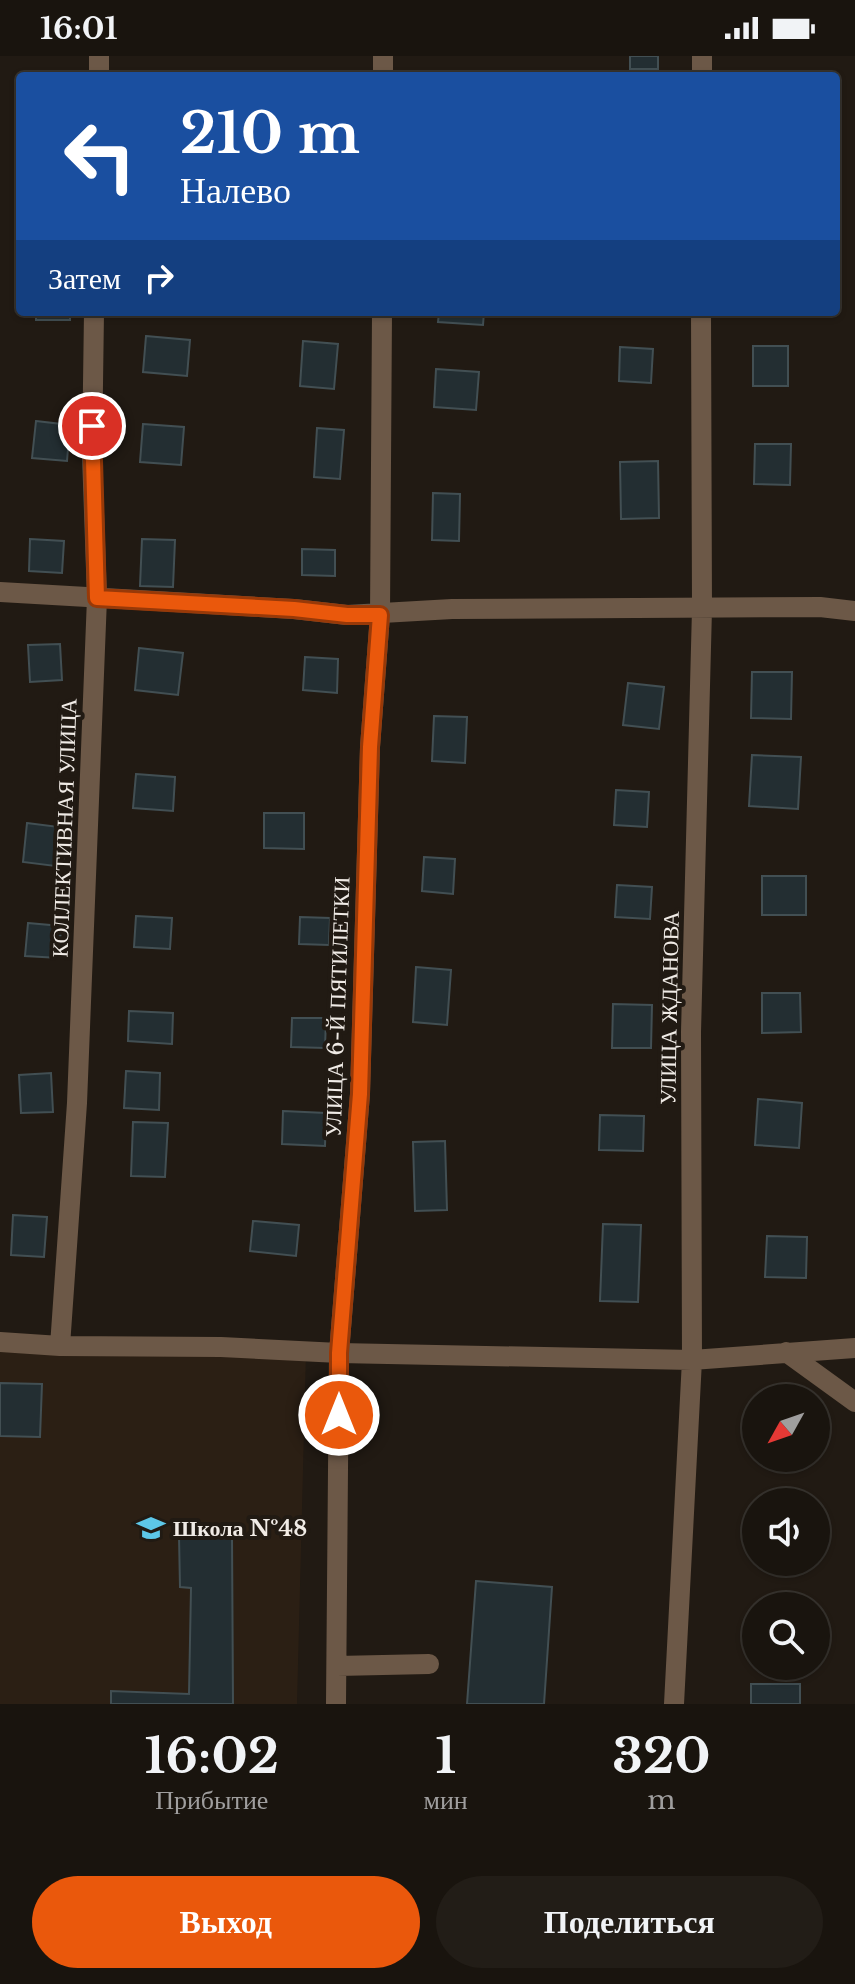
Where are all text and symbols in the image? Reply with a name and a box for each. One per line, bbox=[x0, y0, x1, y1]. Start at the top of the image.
text: 16:01 bbox=[40, 10, 118, 47]
text: 210 m bbox=[180, 99, 360, 168]
icon: left bbox=[48, 104, 152, 208]
text: Налево bbox=[180, 168, 291, 213]
icon: right bbox=[137, 256, 181, 300]
text: Затем bbox=[48, 260, 121, 297]
pin bbox=[58, 392, 126, 460]
icon: arrive bbox=[70, 404, 114, 448]
street label: КОЛЛЕКТИВНАЯ УЛИЦА bbox=[46, 698, 83, 958]
street label: УЛИЦА 6-Й ПЯТИЛЕТКИ bbox=[319, 876, 356, 1138]
street label: УЛИЦА ЖДАНОВА bbox=[654, 911, 685, 1105]
position arrow bbox=[297, 1373, 381, 1457]
north arrow bbox=[742, 1384, 830, 1472]
map controls bbox=[742, 1384, 830, 1680]
button: sound bbox=[742, 1488, 830, 1576]
school or university icon: Школа №48 bbox=[136, 1513, 166, 1543]
place label: Школа №48 bbox=[173, 1515, 307, 1542]
button: search bbox=[742, 1592, 830, 1680]
text: 16:02 bbox=[145, 1726, 279, 1786]
text: 1 bbox=[435, 1726, 456, 1786]
text: 320 bbox=[612, 1726, 710, 1786]
text: Прибытие bbox=[155, 1784, 268, 1816]
text: мин bbox=[424, 1784, 468, 1816]
text: m bbox=[647, 1784, 675, 1816]
button: Выход bbox=[32, 1876, 420, 1968]
button: Поделиться bbox=[436, 1876, 823, 1968]

